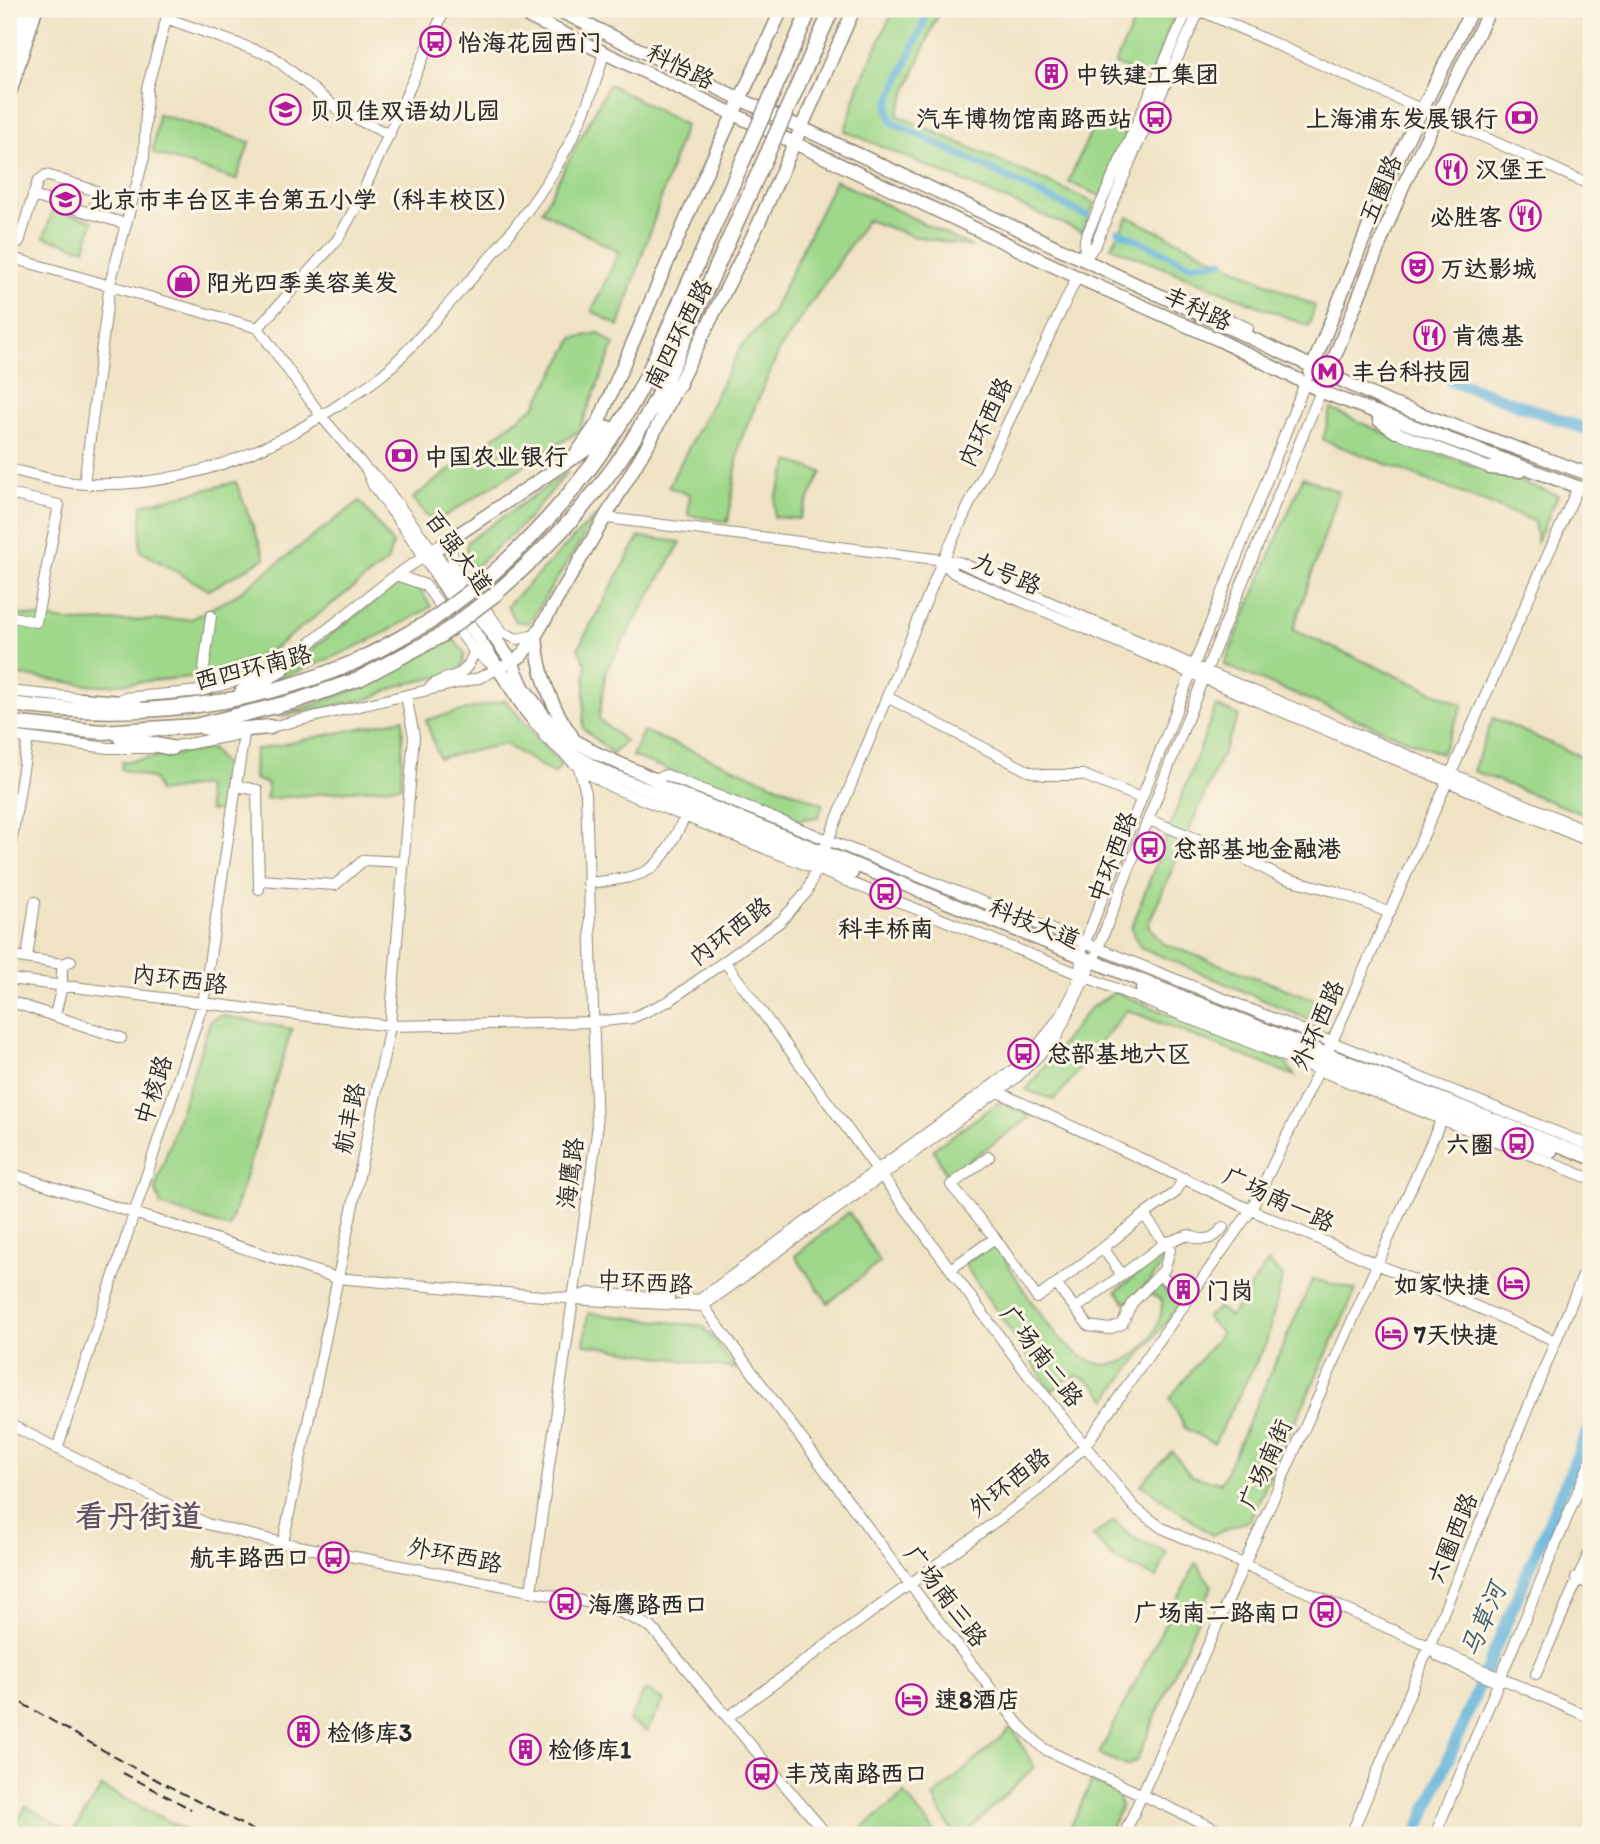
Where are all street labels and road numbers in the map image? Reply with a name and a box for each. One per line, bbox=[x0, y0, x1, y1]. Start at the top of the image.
street label: 科怡路 bbox=[642, 37, 720, 95]
street label: 五圈路 bbox=[1353, 150, 1407, 228]
street label: 南四环西路 bbox=[638, 274, 718, 394]
street label: 丰科路 bbox=[1159, 280, 1237, 336]
street label: 内环西路 bbox=[952, 372, 1018, 472]
street label: 百强大道 bbox=[419, 505, 499, 599]
street label: 九号路 bbox=[968, 546, 1046, 600]
street label: 西四环南路 bbox=[191, 638, 315, 696]
street label: 中环西路 bbox=[1081, 807, 1143, 907]
street label: 内环西路 bbox=[683, 891, 777, 971]
street label: 科技大道 bbox=[985, 892, 1085, 954]
street label: 内环西路 bbox=[131, 959, 229, 999]
street label: 外环西路 bbox=[1284, 975, 1350, 1075]
street label: 中核路 bbox=[128, 1051, 178, 1129]
street label: 航丰路 bbox=[327, 1080, 371, 1156]
street label: 海鹰路 bbox=[551, 1136, 589, 1210]
street label: 广场南一路 bbox=[1218, 1161, 1340, 1237]
street label: 中环西路 bbox=[596, 1265, 694, 1299]
street label: 广场南二路 bbox=[994, 1299, 1090, 1413]
street label: 广场南街 bbox=[1232, 1414, 1298, 1514]
street label: 外环西路 bbox=[962, 1441, 1056, 1523]
street label: 六圈西路 bbox=[1421, 1488, 1483, 1588]
street label: 外环西路 bbox=[405, 1532, 505, 1578]
street label: 广场南三路 bbox=[898, 1539, 994, 1653]

